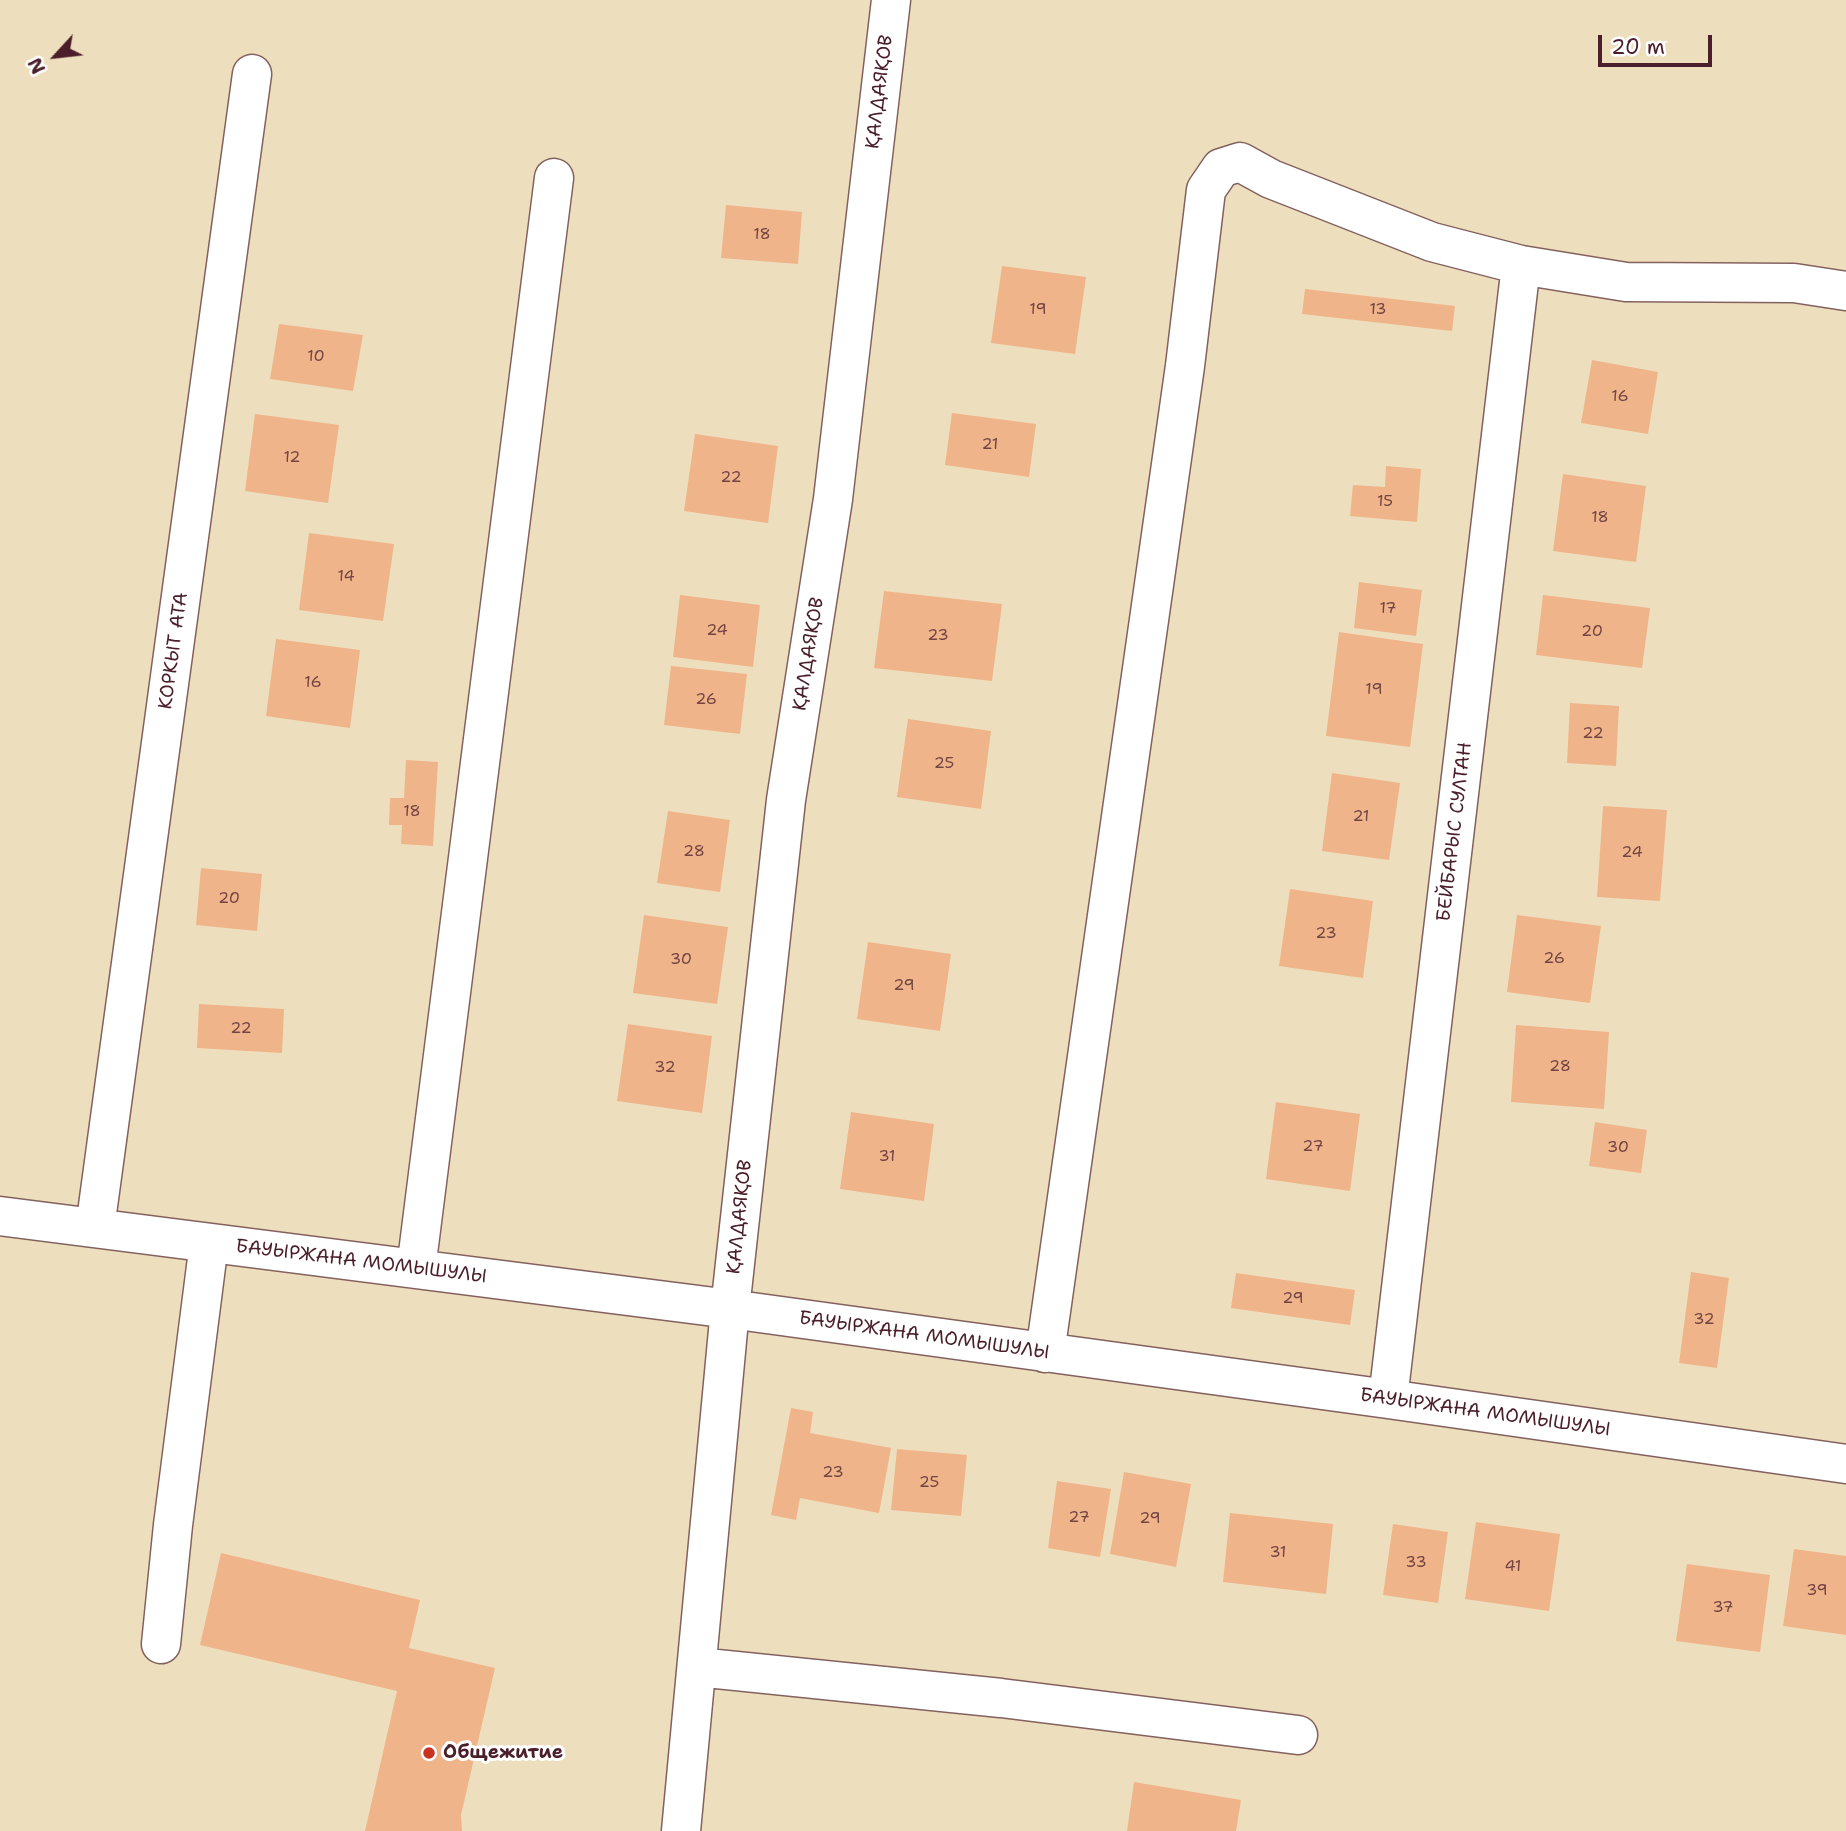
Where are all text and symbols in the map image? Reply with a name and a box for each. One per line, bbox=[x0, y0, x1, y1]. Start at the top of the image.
north arrow bbox=[21, 21, 91, 91]
scale bar bbox=[1601, 21, 1715, 65]
text: 20 m bbox=[1611, 33, 1665, 61]
street label: ҚАЛДАЯҚОВ bbox=[862, 34, 898, 150]
text: N bbox=[22, 53, 51, 78]
house number: 18 bbox=[753, 225, 771, 245]
house number: 19 bbox=[1029, 300, 1047, 320]
house number: 13 bbox=[1369, 300, 1387, 320]
house number: 10 bbox=[307, 347, 325, 367]
house number: 16 bbox=[1611, 387, 1629, 407]
house number: 21 bbox=[981, 435, 999, 455]
house number: 12 bbox=[283, 448, 301, 468]
house number: 22 bbox=[720, 468, 742, 488]
house number: 15 bbox=[1377, 492, 1393, 512]
house number: 18 bbox=[1591, 508, 1609, 528]
house number: 14 bbox=[337, 567, 355, 587]
street label: КОРКЫТ АТА bbox=[155, 591, 193, 711]
street label: ҚАЛДАЯҚОВ bbox=[789, 595, 829, 713]
house number: 17 bbox=[1379, 599, 1397, 619]
house number: 24 bbox=[706, 621, 728, 641]
house number: 20 bbox=[1581, 622, 1603, 642]
house number: 23 bbox=[927, 626, 949, 646]
house number: 16 bbox=[304, 673, 322, 693]
house number: 19 bbox=[1365, 680, 1383, 700]
house number: 26 bbox=[695, 690, 717, 710]
house number: 22 bbox=[1582, 724, 1604, 744]
street label: БЕЙБАРЫС СУЛТАН bbox=[1433, 741, 1477, 923]
house number: 25 bbox=[934, 754, 954, 774]
house number: 18 bbox=[403, 802, 421, 822]
house number: 21 bbox=[1352, 807, 1370, 827]
house number: 28 bbox=[683, 842, 705, 862]
house number: 24 bbox=[1621, 843, 1643, 863]
house number: 20 bbox=[218, 889, 240, 909]
house number: 23 bbox=[1315, 924, 1337, 944]
house number: 26 bbox=[1543, 949, 1565, 969]
house number: 30 bbox=[670, 950, 692, 970]
house number: 29 bbox=[893, 976, 915, 996]
house number: 22 bbox=[230, 1019, 252, 1039]
house number: 28 bbox=[1549, 1057, 1571, 1077]
house number: 32 bbox=[654, 1058, 676, 1078]
house number: 27 bbox=[1302, 1137, 1324, 1157]
house number: 30 bbox=[1607, 1138, 1629, 1158]
house number: 31 bbox=[878, 1147, 896, 1167]
street label: ҚАЛДАЯҚОВ bbox=[723, 1159, 757, 1275]
street label: БАУЫРЖАНА МОМЫШУЛЫ bbox=[234, 1235, 488, 1289]
house number: 29 bbox=[1282, 1289, 1304, 1309]
street label: БАУЫРЖАНА МОМЫШУЛЫ bbox=[797, 1307, 1051, 1365]
house number: 32 bbox=[1693, 1310, 1715, 1330]
street label: БАУЫРЖАНА МОМЫШУЛЫ bbox=[1358, 1384, 1612, 1442]
house number: 23 bbox=[822, 1463, 844, 1483]
house number: 25 bbox=[919, 1473, 939, 1493]
house number: 27 bbox=[1068, 1508, 1090, 1528]
house number: 29 bbox=[1139, 1509, 1161, 1529]
house number: 31 bbox=[1269, 1543, 1287, 1563]
house number: 33 bbox=[1405, 1553, 1427, 1573]
house number: 41 bbox=[1504, 1557, 1522, 1577]
house number: 39 bbox=[1806, 1581, 1828, 1601]
house number: 37 bbox=[1712, 1598, 1734, 1618]
place label: Общежитие bbox=[443, 1742, 563, 1764]
marker: Общежитие bbox=[421, 1745, 437, 1761]

